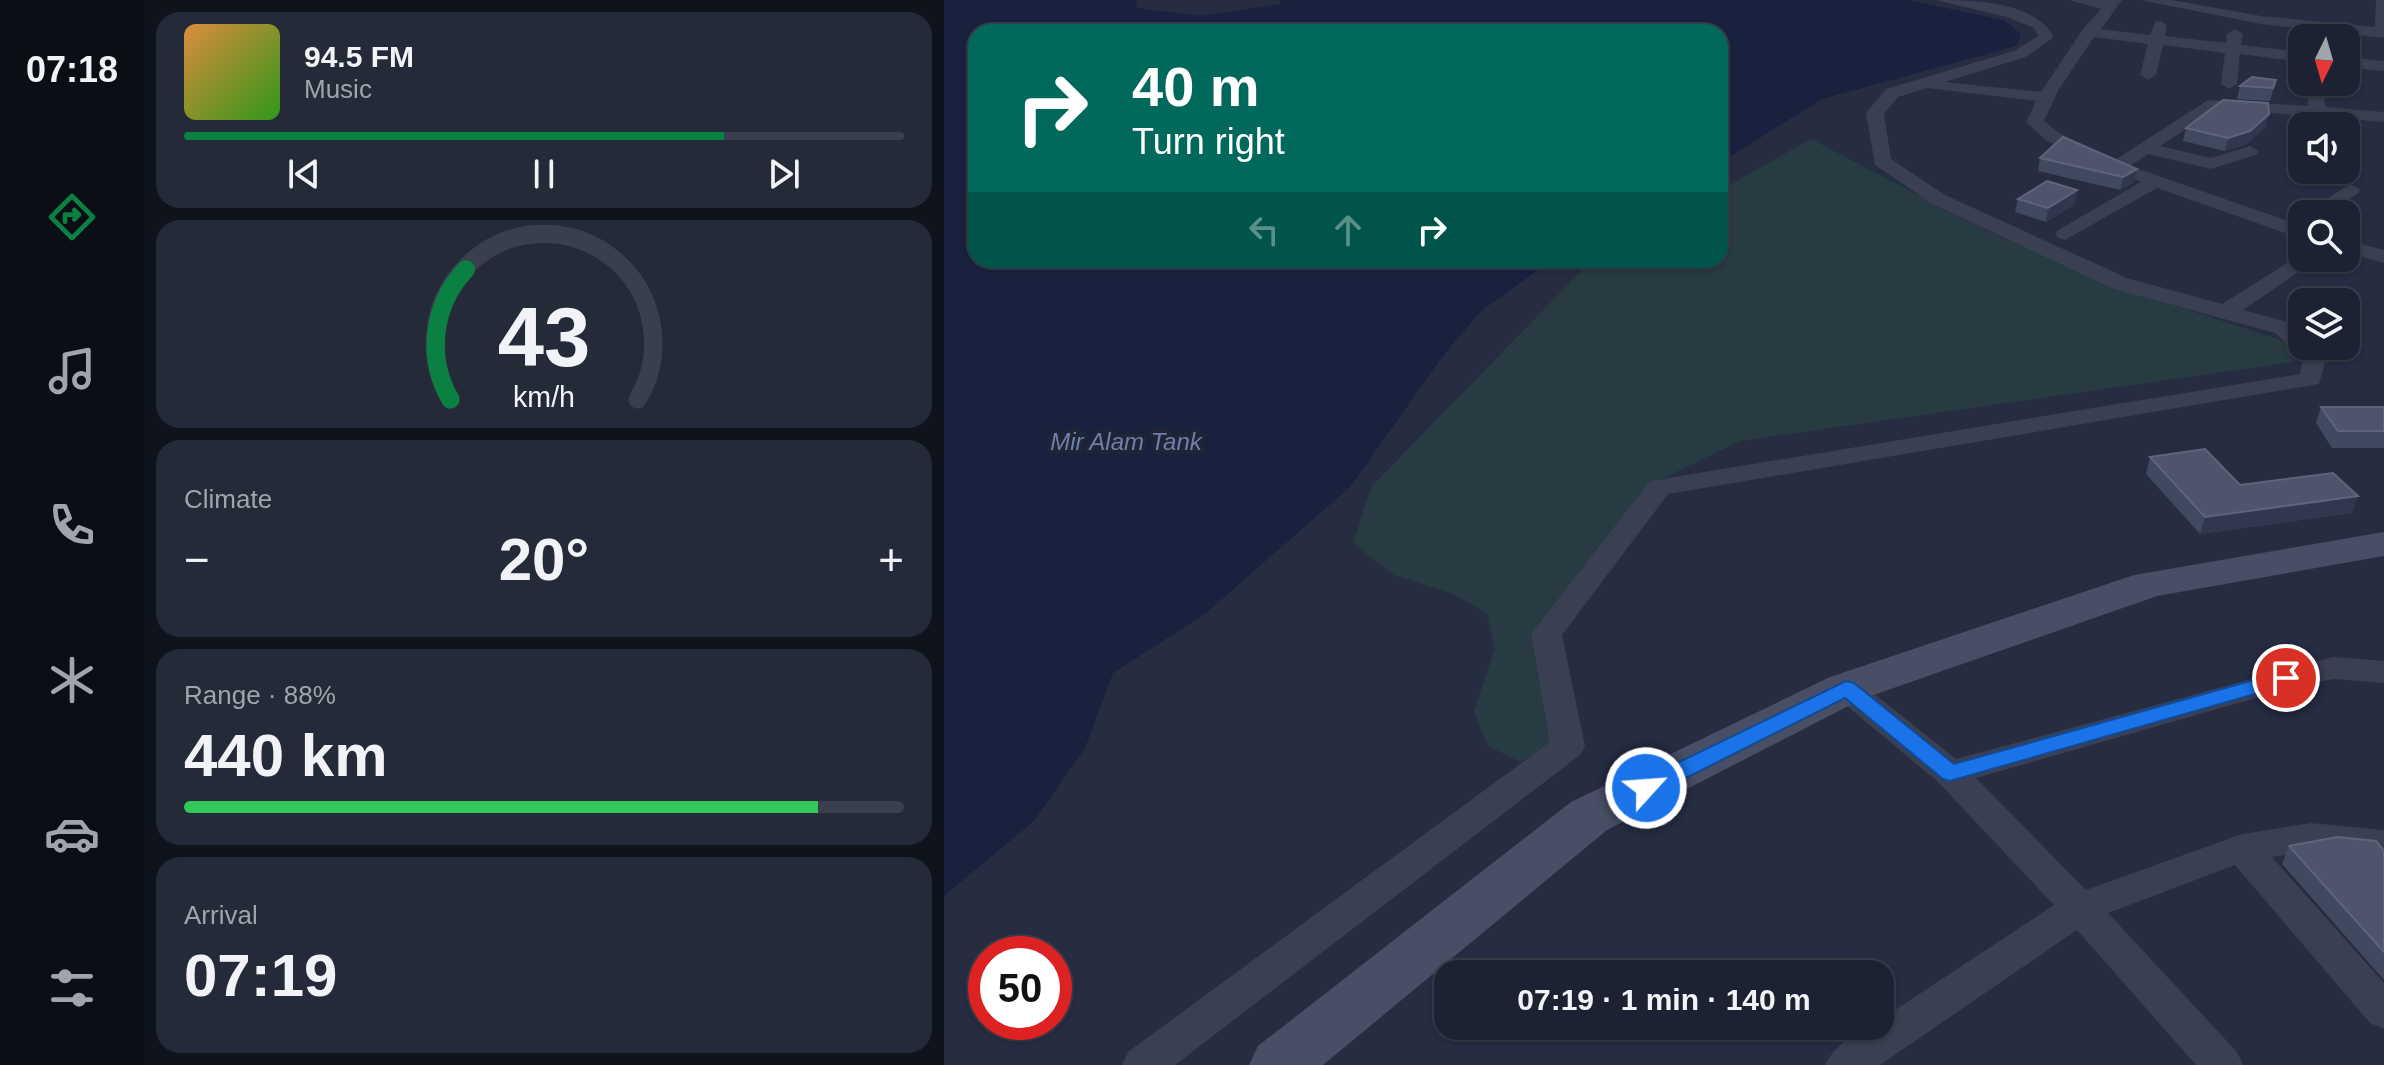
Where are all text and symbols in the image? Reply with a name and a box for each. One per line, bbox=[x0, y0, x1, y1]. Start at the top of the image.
north arrow bbox=[2288, 24, 2360, 96]
map controls bbox=[2288, 24, 2360, 360]
text: 94.5 FM bbox=[304, 40, 414, 73]
text: 07:18 bbox=[26, 49, 118, 90]
text: 40 m bbox=[1132, 55, 1260, 118]
icon: right bbox=[1000, 56, 1104, 160]
text: Music bbox=[304, 74, 372, 104]
button: sound bbox=[2288, 112, 2360, 184]
text: Turn right bbox=[1132, 121, 1285, 162]
icon: previous bbox=[282, 152, 326, 196]
icon: pause bbox=[522, 152, 566, 196]
icon: next bbox=[762, 152, 806, 196]
icon: directions bbox=[44, 189, 100, 245]
button: search bbox=[2288, 200, 2360, 272]
icon: left bbox=[1242, 208, 1286, 252]
icon: ahead bbox=[1326, 208, 1370, 252]
icon: right bbox=[1410, 208, 1454, 252]
button: layers bbox=[2288, 288, 2360, 360]
text: 43 bbox=[498, 291, 590, 384]
icon: music bbox=[44, 343, 100, 399]
text: km/h bbox=[513, 381, 575, 413]
water label: Mir Alam Tank bbox=[1050, 428, 1204, 455]
text: Climate bbox=[184, 484, 272, 514]
icon: phone bbox=[44, 497, 100, 553]
text: 20° bbox=[499, 526, 589, 593]
text: − bbox=[184, 535, 210, 584]
text: + bbox=[878, 535, 904, 584]
pin bbox=[2252, 644, 2320, 712]
icon: climate bbox=[44, 652, 100, 708]
icon: arrive bbox=[2264, 656, 2308, 700]
text: Range · 88% bbox=[184, 680, 336, 710]
text: 440 km bbox=[184, 722, 388, 789]
position arrow bbox=[1604, 746, 1688, 830]
icon: car bbox=[44, 806, 100, 862]
text: Arrival bbox=[184, 900, 258, 930]
speed limit sign: 50 bbox=[968, 936, 1072, 1040]
text: 07:19 bbox=[184, 942, 337, 1009]
icon: filters bbox=[44, 960, 100, 1016]
text: 07:19 · 1 min · 140 m bbox=[1517, 983, 1811, 1016]

